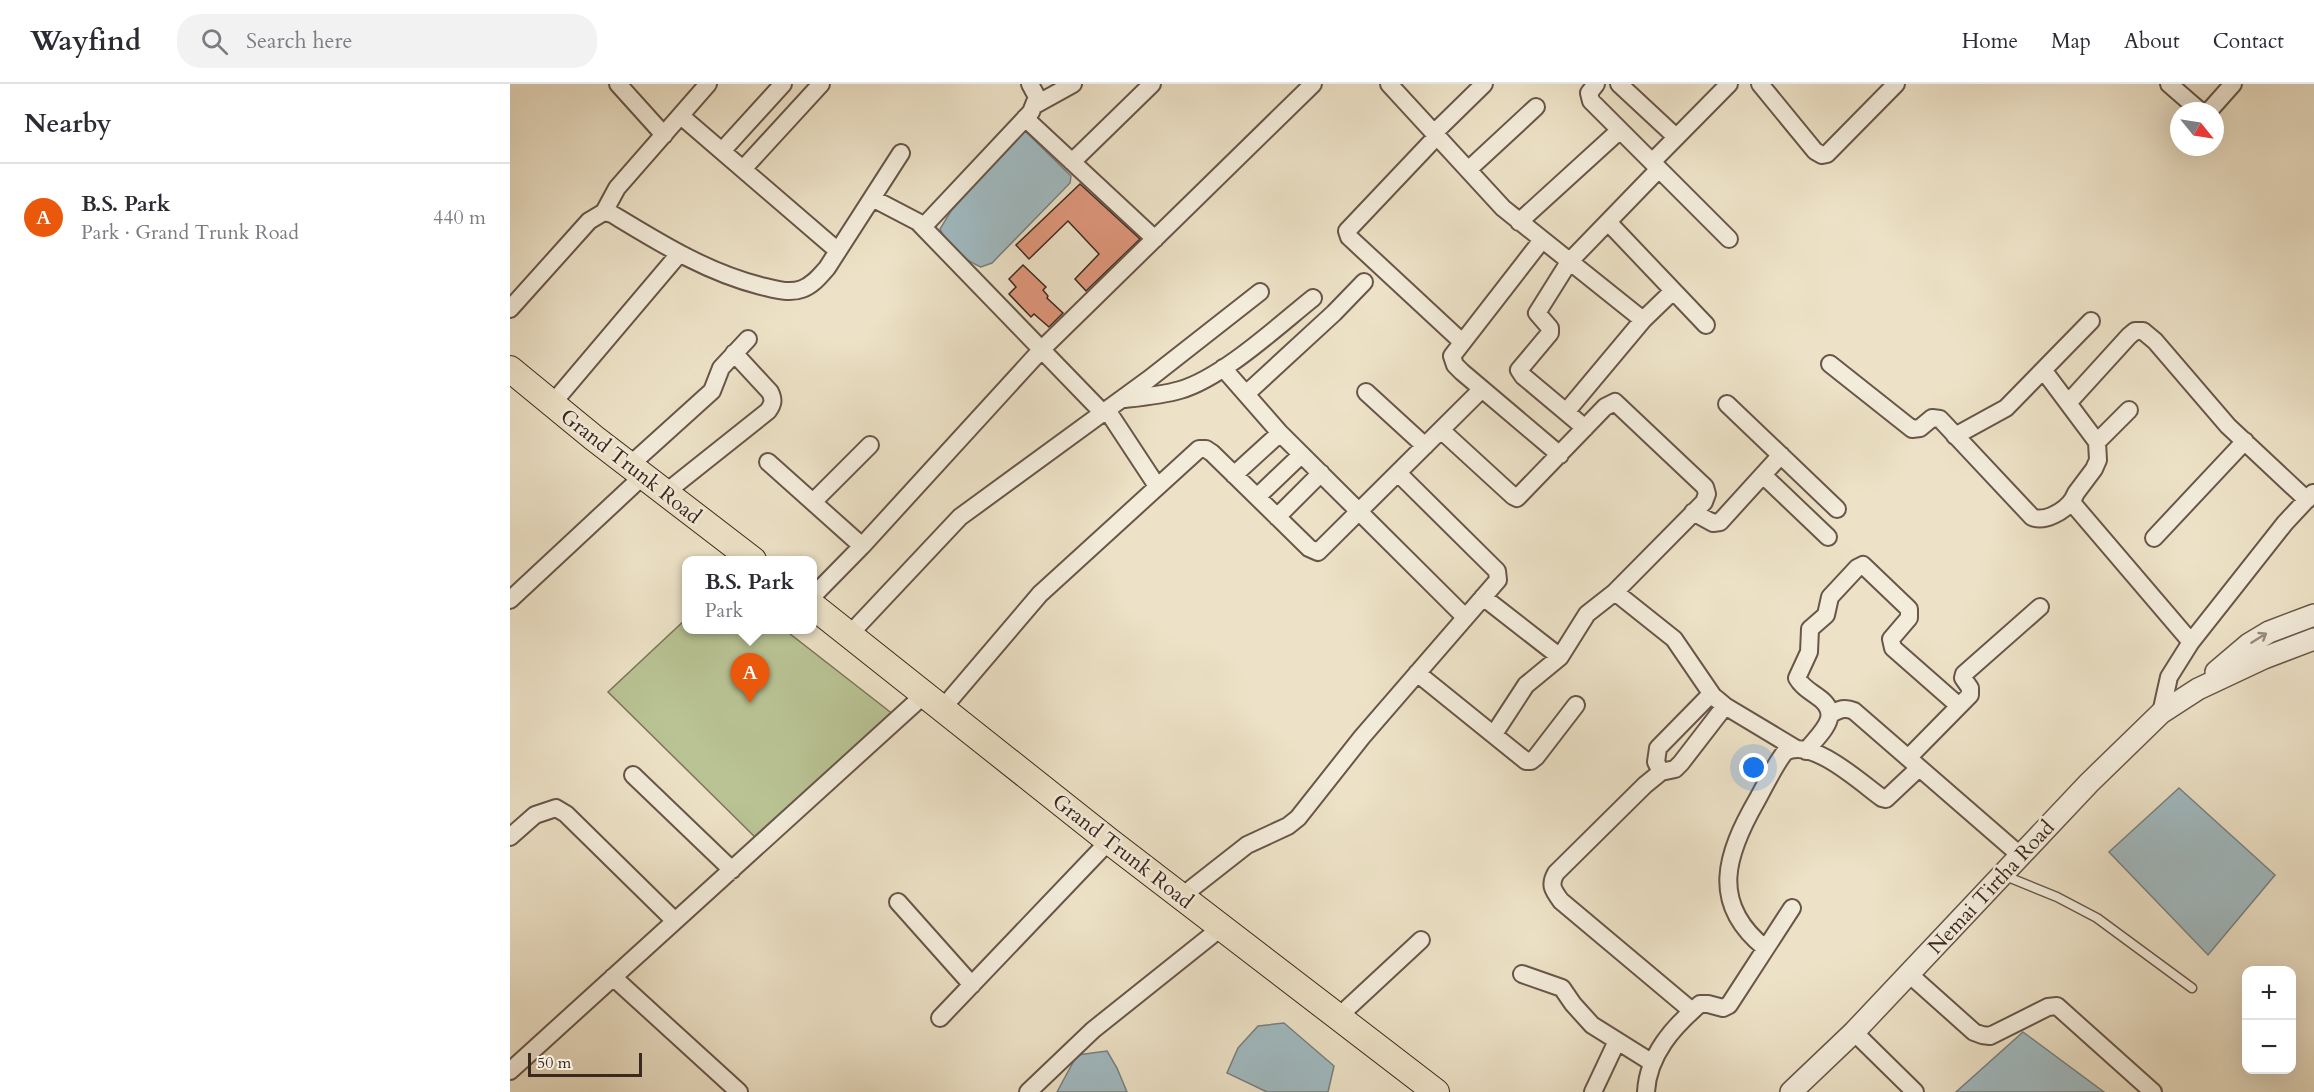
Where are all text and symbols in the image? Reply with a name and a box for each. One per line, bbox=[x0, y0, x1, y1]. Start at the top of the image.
search box bbox=[177, 14, 597, 68]
text: Wayfind bbox=[30, 22, 141, 60]
icon: search bbox=[198, 25, 231, 58]
text: Search here bbox=[246, 26, 353, 56]
text: Home bbox=[1962, 27, 2018, 56]
text: Map bbox=[2051, 27, 2091, 56]
text: About bbox=[2124, 27, 2180, 56]
text: Contact bbox=[2213, 27, 2284, 56]
north arrow bbox=[2170, 102, 2224, 156]
text: Nearby bbox=[24, 106, 112, 141]
text: B.S. Park bbox=[81, 189, 170, 219]
text: A bbox=[36, 204, 51, 231]
text: 440 m bbox=[433, 204, 486, 231]
text: Park · Grand Trunk Road bbox=[81, 219, 299, 246]
street label: Grand Trunk Road bbox=[554, 402, 707, 531]
popup bbox=[682, 556, 817, 634]
text: B.S. Park bbox=[705, 567, 794, 597]
text: Park bbox=[705, 597, 743, 624]
one-way arrow bbox=[2250, 632, 2267, 644]
pin: A bbox=[730, 654, 770, 703]
your location bbox=[1739, 753, 1768, 782]
street label: Grand Trunk Road bbox=[1046, 787, 1199, 916]
street label: Nemai Tirtha Road bbox=[1921, 814, 2061, 961]
map controls bbox=[2242, 966, 2296, 1074]
button: + bbox=[2242, 966, 2296, 1020]
button: − bbox=[2242, 1020, 2296, 1074]
scale bar bbox=[528, 1050, 642, 1078]
text: 50 m bbox=[537, 1052, 571, 1074]

